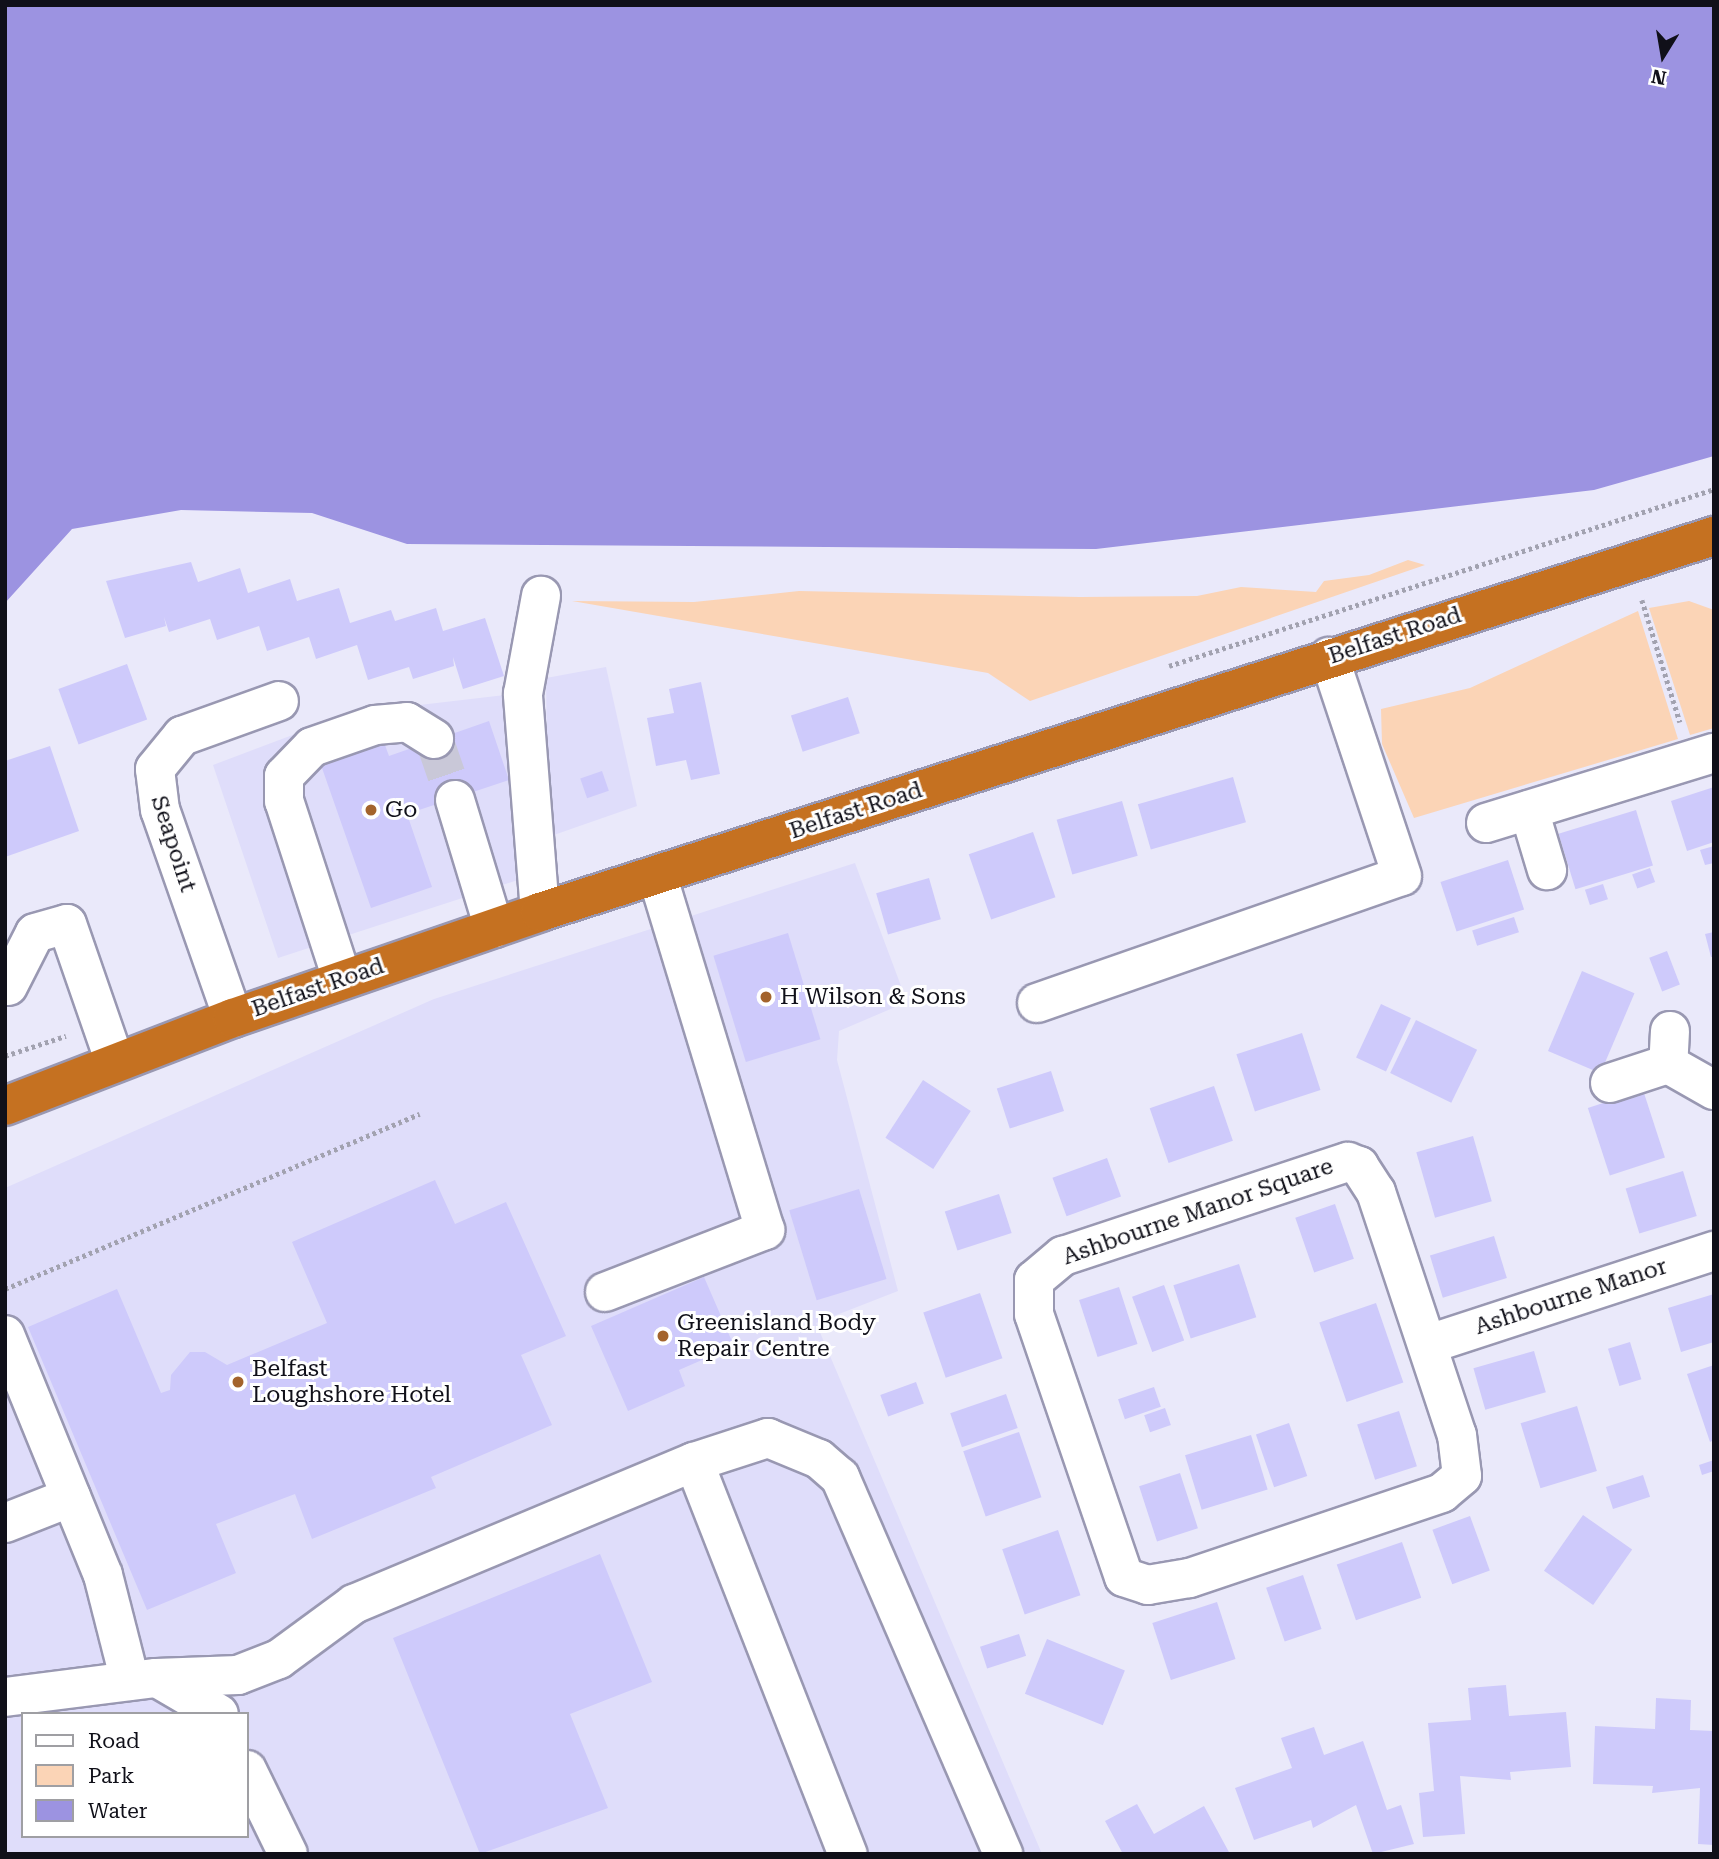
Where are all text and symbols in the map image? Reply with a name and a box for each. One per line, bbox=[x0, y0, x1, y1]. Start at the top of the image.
north arrow bbox=[1628, 21, 1698, 91]
text: N bbox=[1650, 64, 1668, 90]
street label: Belfast Road bbox=[1325, 602, 1465, 670]
street label: Belfast Road bbox=[786, 777, 926, 845]
street label: Seapoint bbox=[144, 792, 202, 896]
place label: Go bbox=[385, 796, 417, 824]
marker: Go bbox=[363, 802, 379, 818]
street label: Belfast Road bbox=[248, 952, 388, 1024]
place label: H Wilson & Sons bbox=[780, 983, 966, 1011]
marker: H Wilson & Sons bbox=[758, 989, 774, 1005]
street label: Ashbourne Manor Square bbox=[1059, 1153, 1337, 1271]
street label: Ashbourne Manor bbox=[1471, 1253, 1671, 1341]
place label: Greenisland Body Repair Centre bbox=[677, 1309, 876, 1363]
marker: Greenisland Body Repair Centre bbox=[655, 1328, 671, 1344]
place label: Belfast Loughshore Hotel bbox=[252, 1355, 451, 1409]
marker: Belfast Loughshore Hotel bbox=[230, 1374, 246, 1390]
legend bbox=[21, 1712, 248, 1838]
text: Road bbox=[88, 1729, 140, 1753]
text: Park bbox=[88, 1764, 134, 1788]
text: Water bbox=[88, 1799, 147, 1823]

